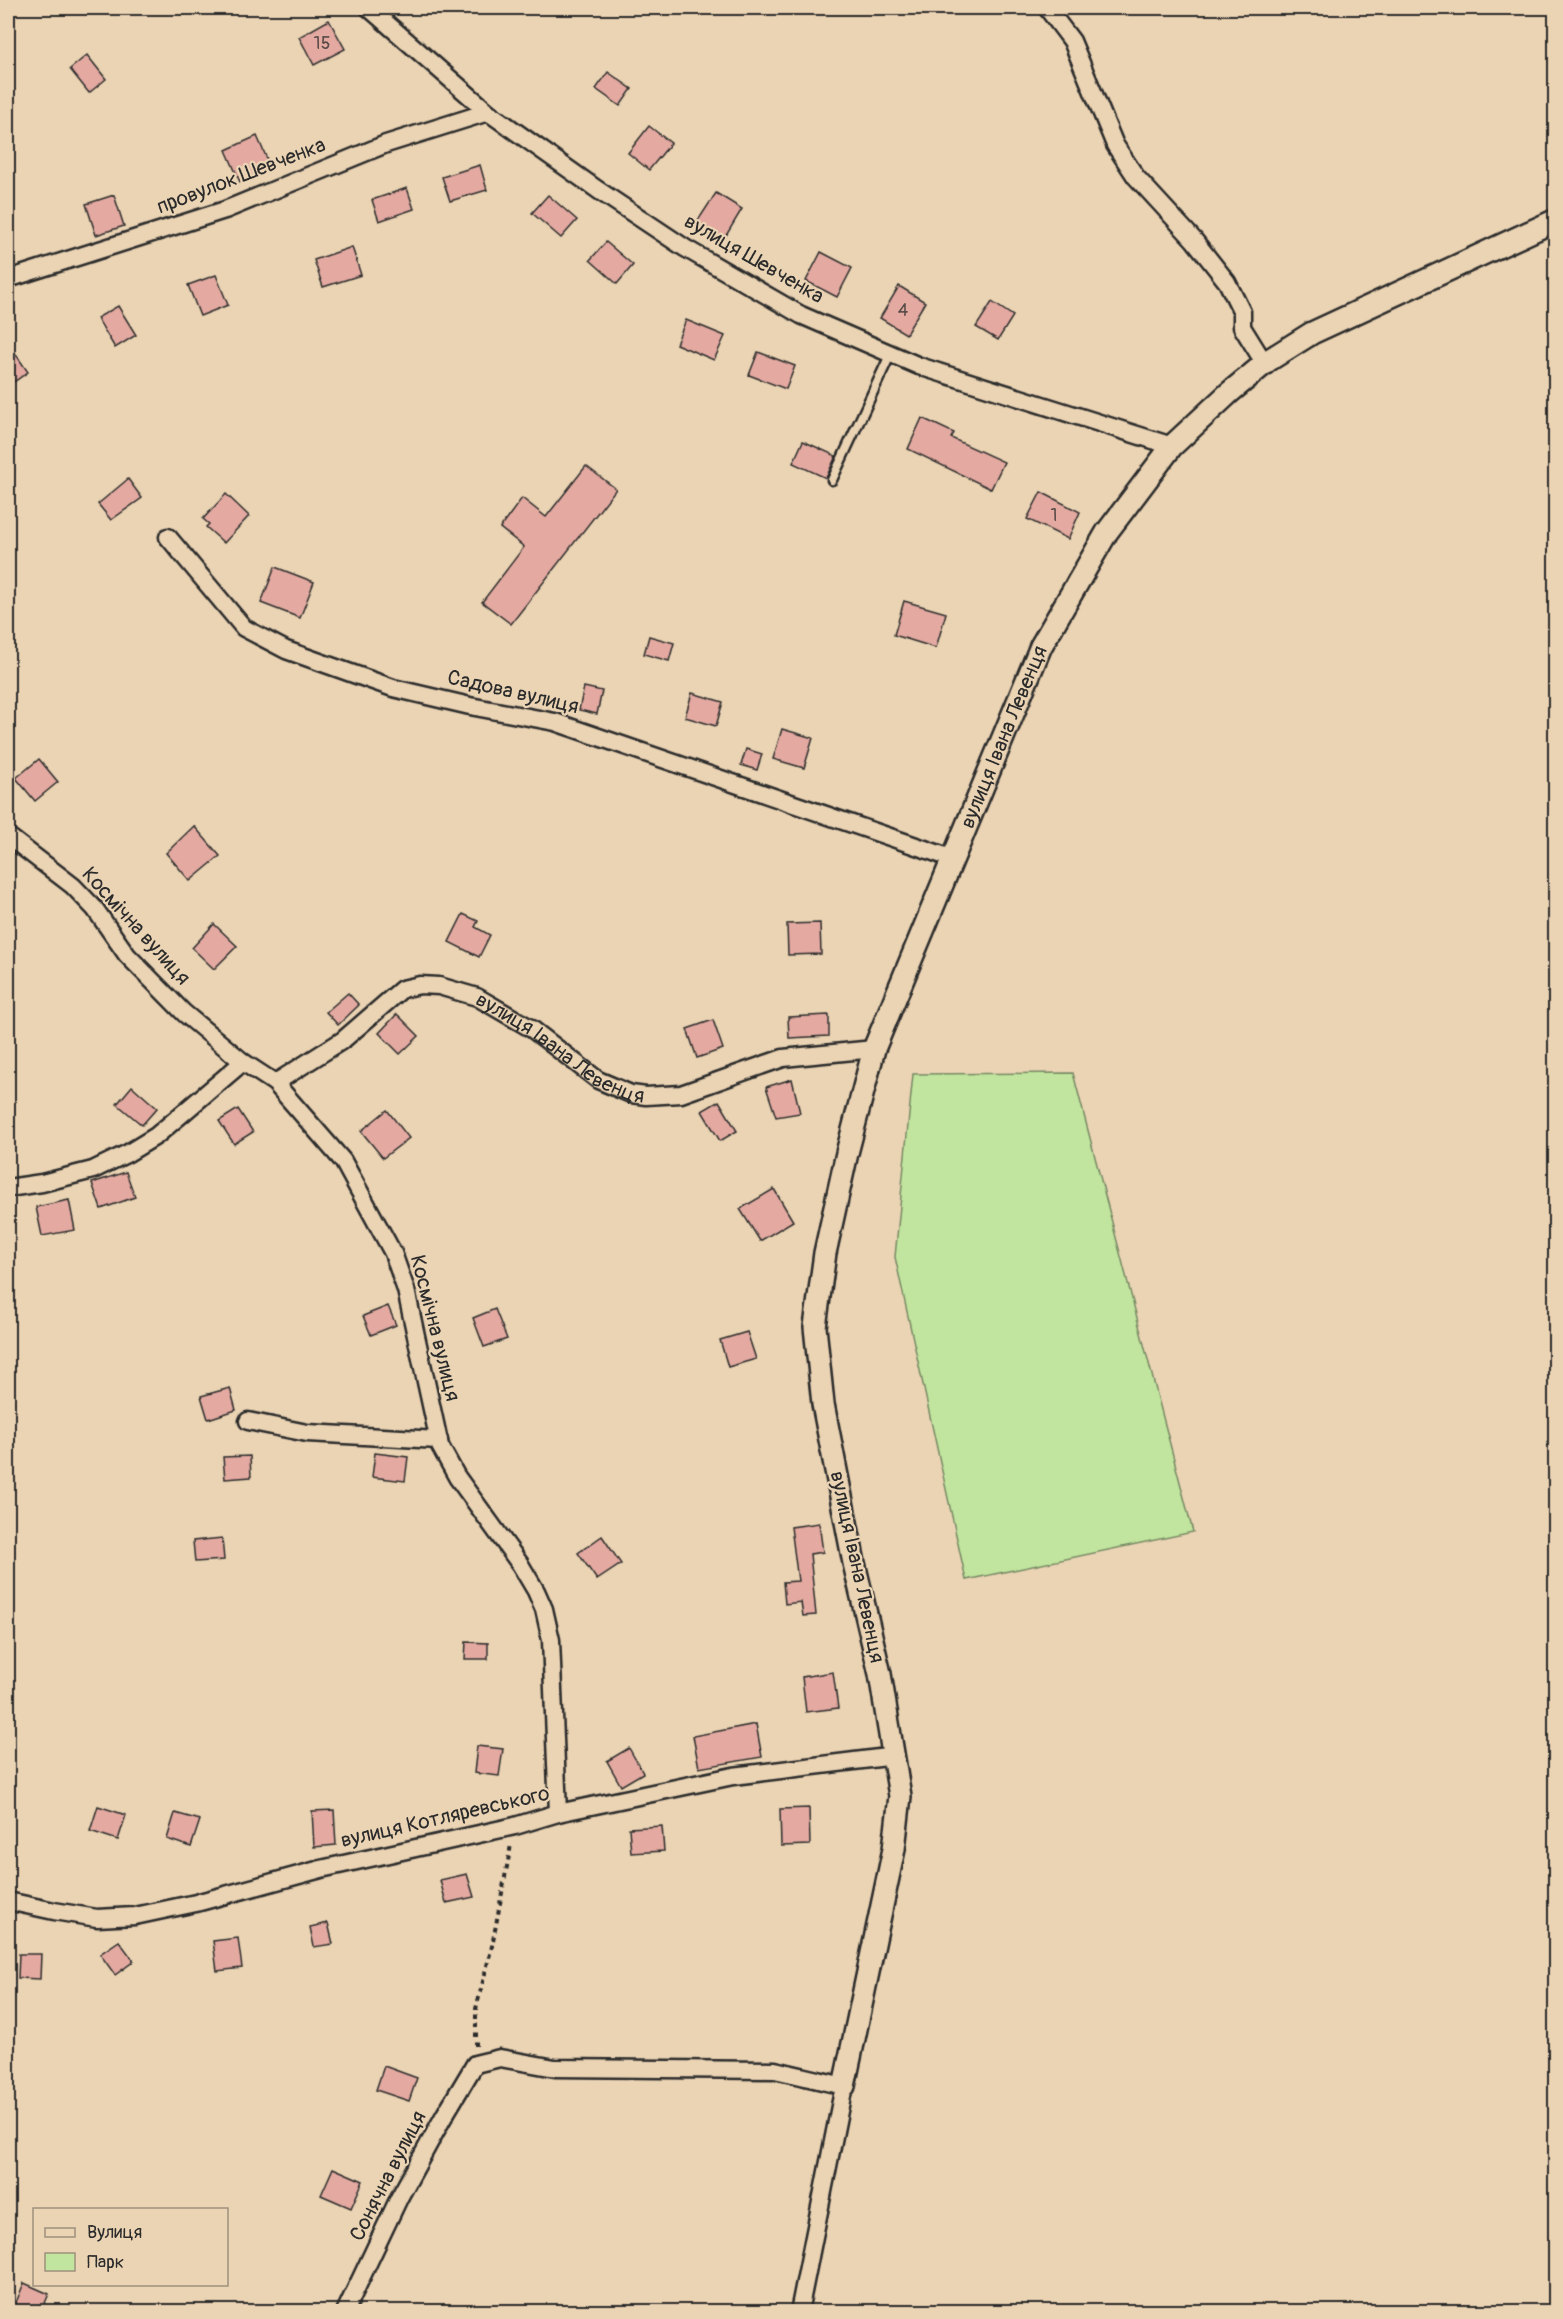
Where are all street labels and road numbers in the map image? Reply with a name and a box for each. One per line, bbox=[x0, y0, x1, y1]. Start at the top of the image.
street label: провулок Шевченка bbox=[153, 131, 329, 221]
street label: вулиця Шевченка bbox=[679, 208, 829, 310]
street label: вулиця Івана Левенця bbox=[953, 641, 1053, 832]
street label: Садова вулиця bbox=[445, 664, 581, 720]
street label: Космічна вулиця bbox=[76, 861, 196, 991]
street label: вулиця Івана Левенця bbox=[471, 986, 646, 1109]
street label: Космічна вулиця bbox=[404, 1252, 466, 1404]
street label: вулиця Івана Левенця bbox=[823, 1469, 891, 1665]
street label: вулиця Котляревського bbox=[338, 1780, 552, 1854]
street label: Сонячна вулиця bbox=[344, 2106, 432, 2246]

